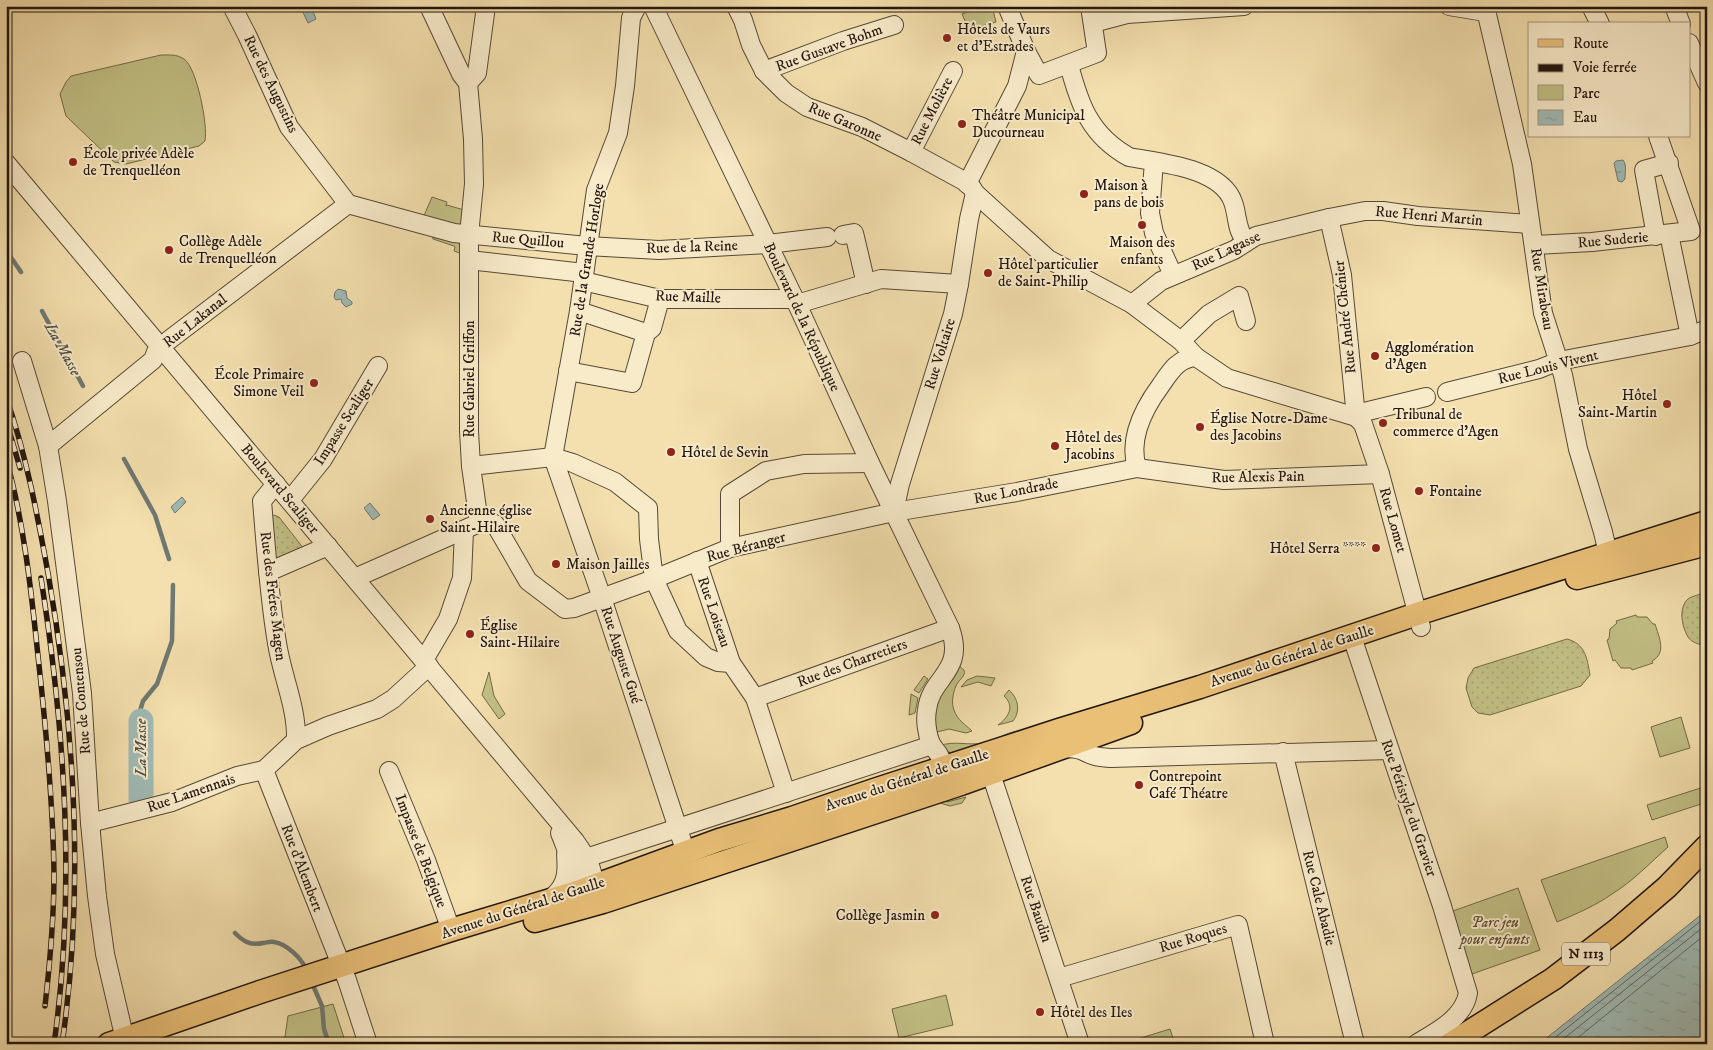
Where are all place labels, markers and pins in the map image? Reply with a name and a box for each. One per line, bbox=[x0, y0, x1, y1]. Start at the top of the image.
place label: Hôtels de Vaurs et d'Estrades bbox=[957, 20, 1050, 56]
marker: Hôtels de Vaurs et d'Estrades bbox=[941, 32, 953, 44]
place label: Théâtre Municipal Ducourneau bbox=[972, 106, 1085, 142]
marker: Théâtre Municipal Ducourneau bbox=[956, 118, 968, 130]
place label: École privée Adèle de Trenquelléon bbox=[83, 144, 194, 180]
marker: École privée Adèle de Trenquelléon bbox=[67, 156, 79, 168]
place label: Maison à pans de bois bbox=[1093, 176, 1164, 212]
marker: Maison à pans de bois bbox=[1078, 188, 1090, 200]
marker: Maison des enfants bbox=[1136, 219, 1148, 231]
place label: Collège Adèle de Trenquelléon bbox=[179, 232, 277, 268]
place label: Maison des enfants bbox=[1109, 233, 1175, 269]
marker: Collège Adèle de Trenquelléon bbox=[163, 244, 175, 256]
place label: Hôtel particulier de Saint-Philip bbox=[998, 255, 1099, 291]
marker: Hôtel particulier de Saint-Philip bbox=[982, 267, 994, 279]
place label: Agglomération d'Agen bbox=[1385, 338, 1474, 374]
marker: Agglomération d'Agen bbox=[1369, 350, 1381, 362]
place label: École Primaire Simone Veil bbox=[214, 365, 304, 401]
marker: École Primaire Simone Veil bbox=[308, 377, 320, 389]
place label: Hôtel Saint-Martin bbox=[1578, 386, 1657, 422]
marker: Hôtel Saint-Martin bbox=[1661, 398, 1673, 410]
place label: Tribunal de commerce d'Agen bbox=[1393, 405, 1499, 441]
place label: Église Notre-Dame des Jacobins bbox=[1210, 409, 1328, 445]
marker: Tribunal de commerce d'Agen bbox=[1377, 417, 1389, 429]
marker: Église Notre-Dame des Jacobins bbox=[1194, 421, 1206, 433]
place label: Hôtel des Jacobins bbox=[1063, 428, 1122, 464]
marker: Hôtel des Jacobins bbox=[1049, 440, 1061, 452]
place label: Hôtel de Sevin bbox=[681, 443, 769, 462]
marker: Hôtel de Sevin bbox=[665, 446, 677, 458]
place label: Fontaine bbox=[1429, 482, 1482, 501]
marker: Fontaine bbox=[1413, 485, 1425, 497]
place label: Ancienne église Saint-Hilaire bbox=[440, 501, 532, 537]
marker: Ancienne église Saint-Hilaire bbox=[424, 513, 436, 525]
place label: Hôtel Serra **** bbox=[1270, 539, 1366, 558]
marker: Hôtel Serra **** bbox=[1370, 542, 1382, 554]
place label: Maison Jailles bbox=[566, 555, 649, 574]
marker: Maison Jailles bbox=[550, 558, 562, 570]
place label: Église Saint-Hilaire bbox=[480, 616, 560, 652]
marker: Église Saint-Hilaire bbox=[464, 628, 476, 640]
place label: Contrepoint Café Théatre bbox=[1149, 767, 1228, 803]
marker: Contrepoint Café Théatre bbox=[1133, 779, 1145, 791]
place label: Collège Jasmin bbox=[836, 906, 925, 925]
marker: Collège Jasmin bbox=[929, 909, 941, 921]
place label: Hôtel des Iles bbox=[1050, 1003, 1132, 1022]
marker: Hôtel des Iles bbox=[1034, 1006, 1046, 1018]

